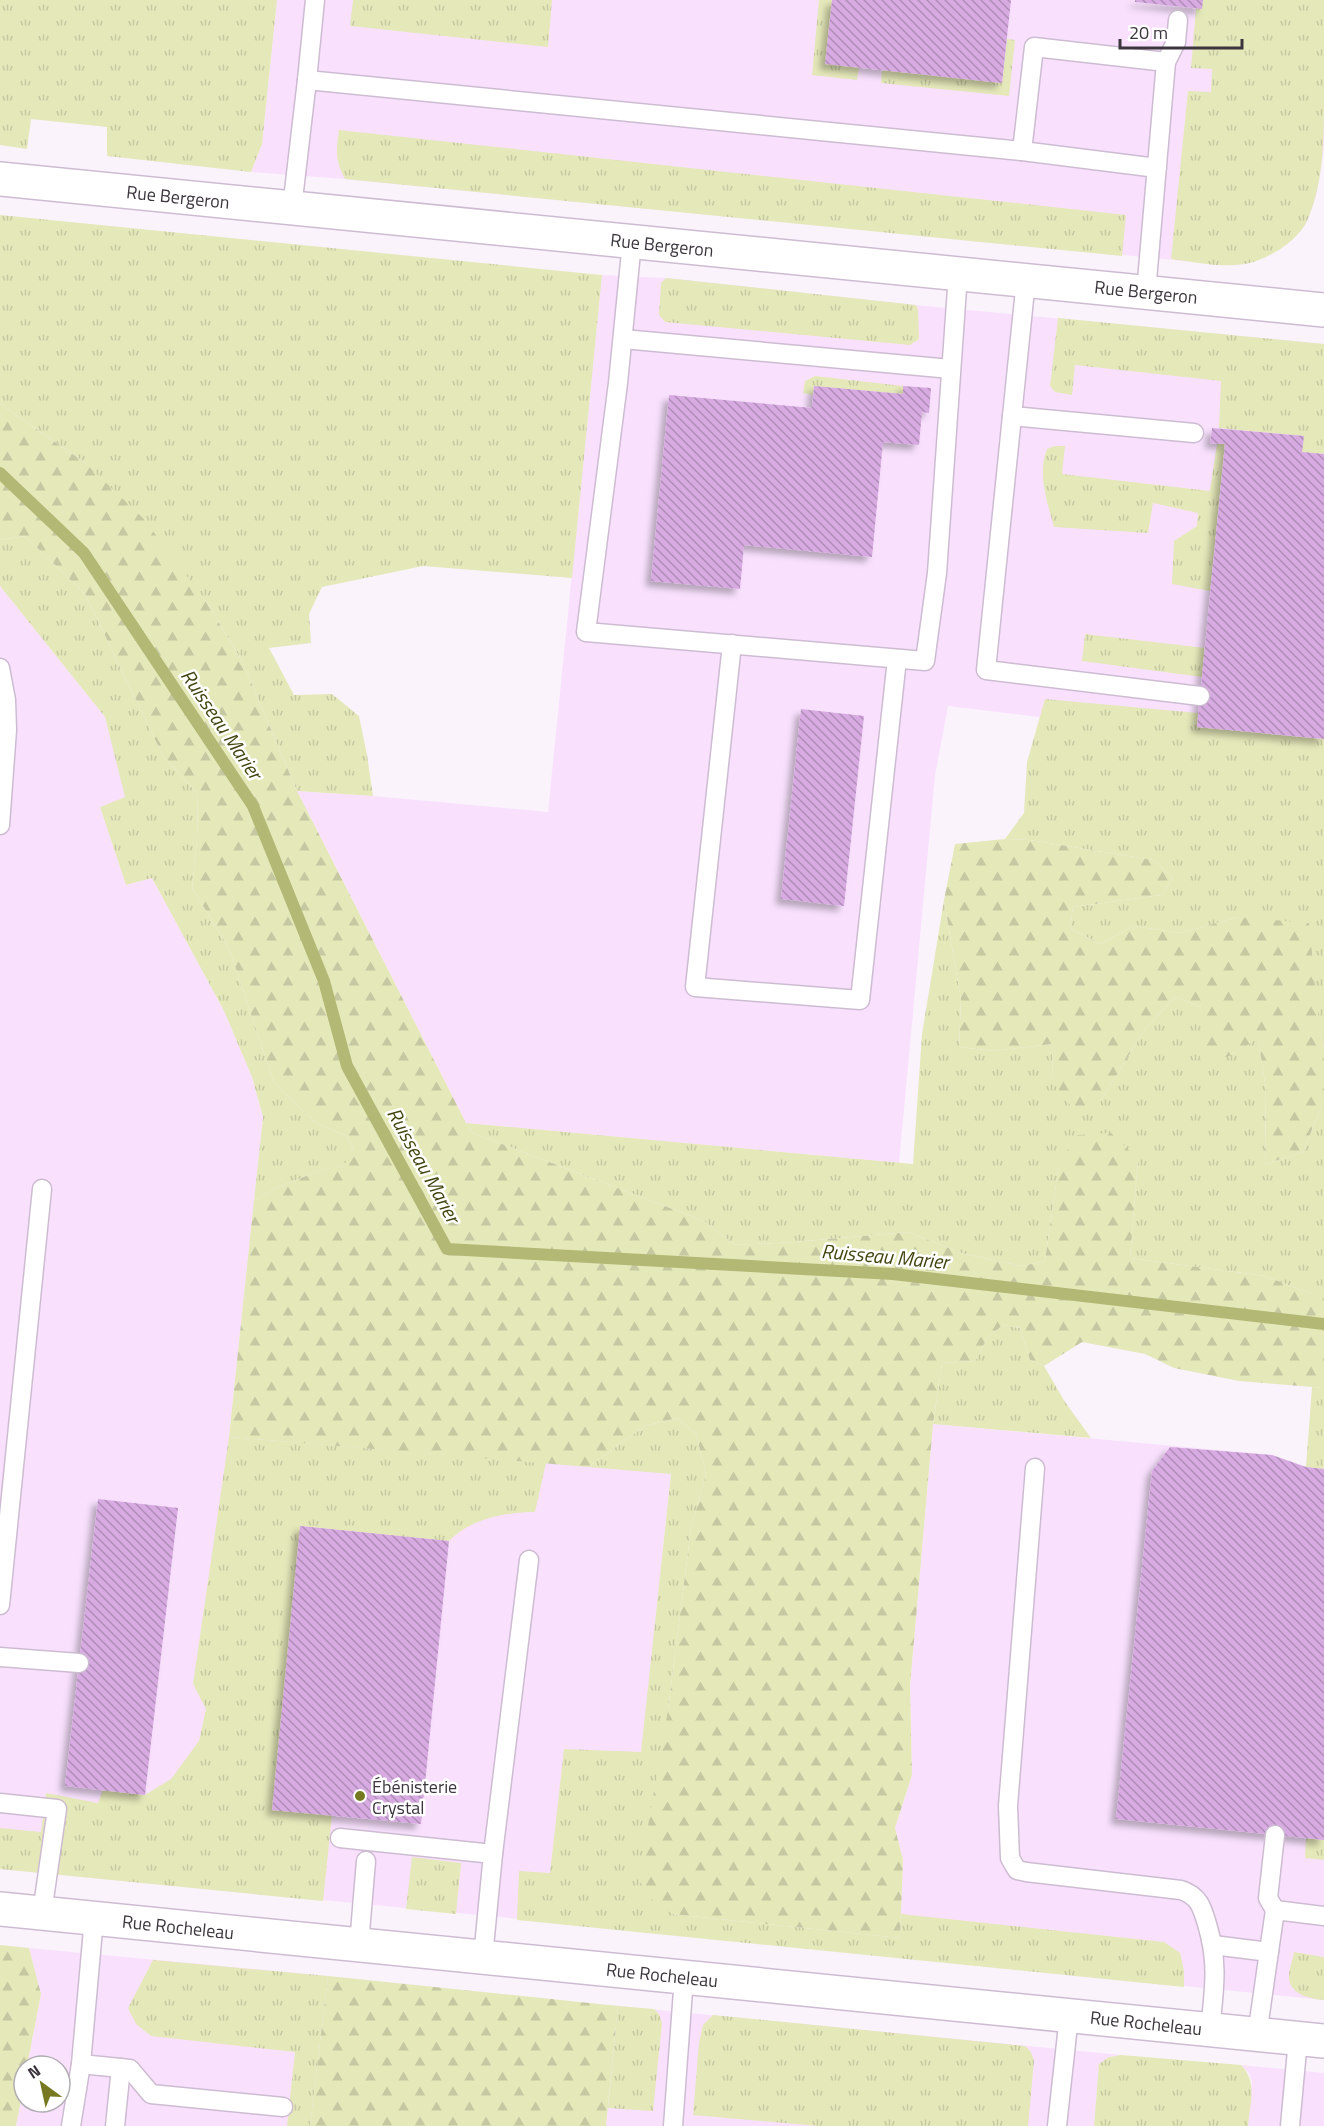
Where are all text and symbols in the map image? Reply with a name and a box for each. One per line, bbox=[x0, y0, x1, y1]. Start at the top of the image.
scale bar bbox=[1120, 12, 1242, 50]
text: 20 m bbox=[1129, 19, 1168, 46]
street label: Rue Bergeron bbox=[125, 178, 231, 216]
street label: Rue Bergeron bbox=[609, 226, 715, 264]
street label: Rue Bergeron bbox=[1093, 273, 1199, 311]
water label: Ruisseau Marier bbox=[173, 662, 272, 788]
water label: Ruisseau Marier bbox=[380, 1102, 470, 1231]
water label: Ruisseau Marier bbox=[820, 1235, 953, 1277]
place label: Ébénisterie Crystal bbox=[372, 1773, 457, 1821]
marker: Ébénisterie Crystal bbox=[353, 1789, 367, 1803]
street label: Rue Rocheleau bbox=[121, 1908, 235, 1946]
street label: Rue Rocheleau bbox=[605, 1956, 719, 1994]
street label: Rue Rocheleau bbox=[1089, 2004, 1203, 2042]
north arrow bbox=[12, 2054, 72, 2114]
text: N bbox=[23, 2058, 45, 2085]

